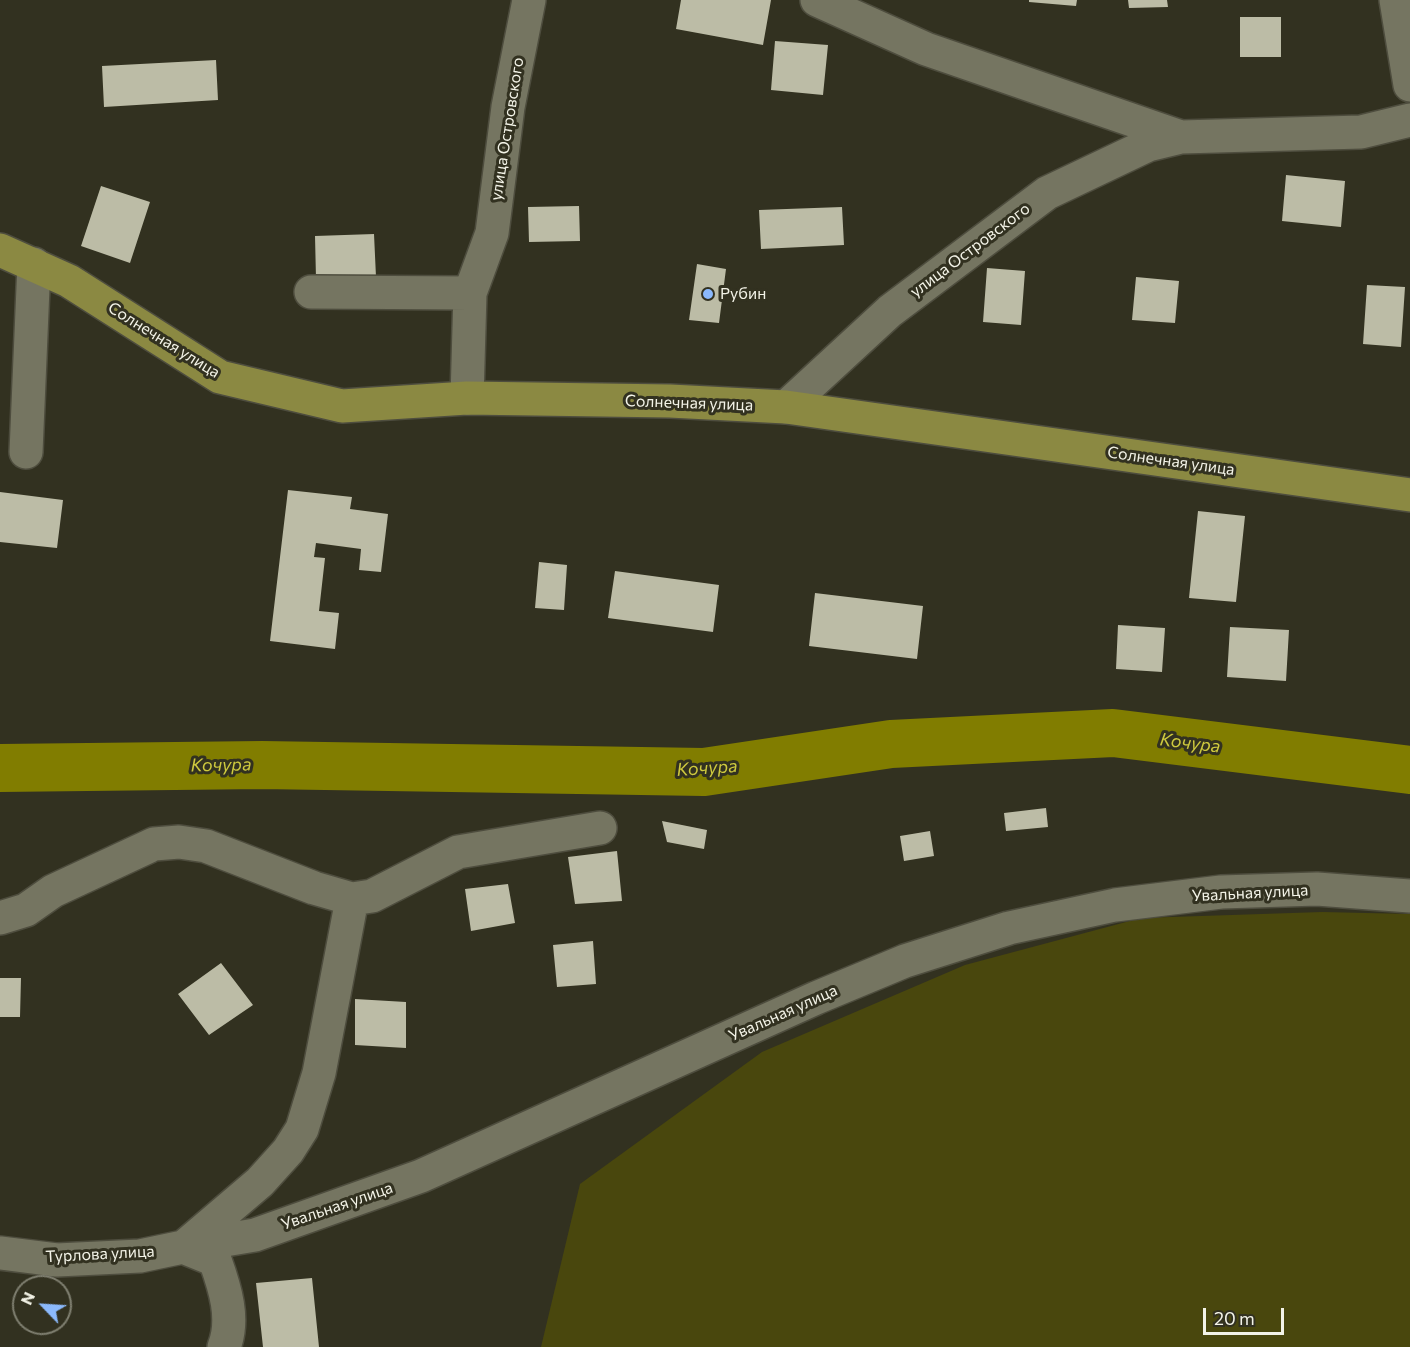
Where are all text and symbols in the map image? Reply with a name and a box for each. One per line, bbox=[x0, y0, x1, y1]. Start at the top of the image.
street label: улица Островского bbox=[486, 56, 528, 202]
street label: улица Островского bbox=[906, 199, 1034, 301]
place label: Рубин bbox=[720, 284, 766, 304]
marker: Рубин bbox=[701, 287, 715, 301]
street label: Солнечная улица bbox=[104, 298, 224, 382]
street label: Солнечная улица bbox=[625, 391, 753, 415]
street label: Солнечная улица bbox=[1106, 443, 1236, 479]
water label: Кочура bbox=[1159, 729, 1221, 757]
water label: Кочура bbox=[190, 754, 252, 776]
water label: Кочура bbox=[676, 755, 738, 781]
street label: Увальная улица bbox=[1191, 880, 1309, 906]
street label: Увальная улица bbox=[726, 980, 840, 1046]
street label: Увальная улица bbox=[279, 1178, 395, 1234]
street label: Турлова улица bbox=[45, 1242, 155, 1266]
north arrow bbox=[12, 1275, 72, 1335]
text: N bbox=[16, 1289, 38, 1307]
scale bar bbox=[1206, 1296, 1287, 1334]
text: 20 m bbox=[1214, 1307, 1255, 1329]

